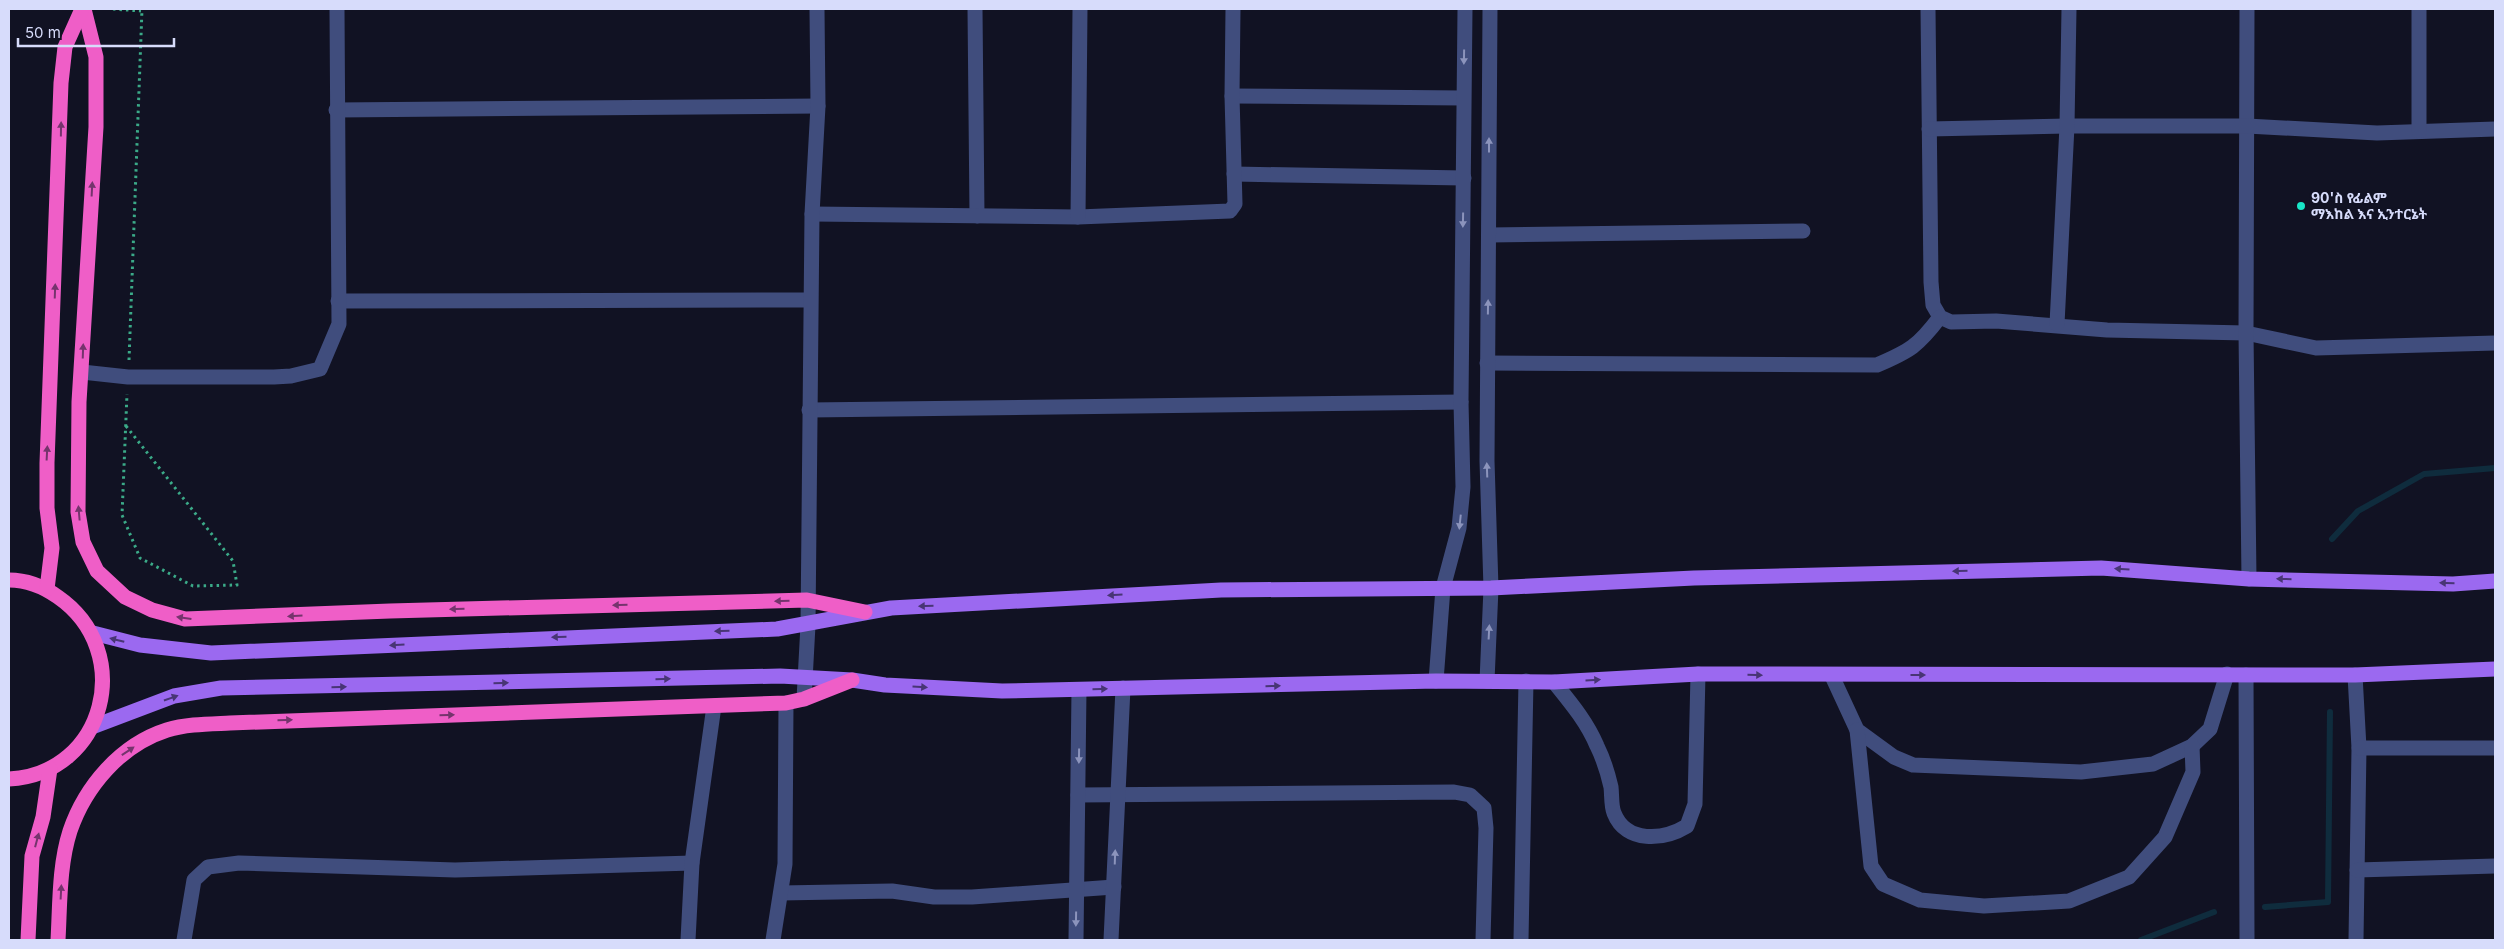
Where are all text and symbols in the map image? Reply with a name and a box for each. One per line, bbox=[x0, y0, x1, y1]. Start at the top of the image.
scale bar bbox=[18, 15, 174, 47]
text: 50 m bbox=[25, 23, 61, 42]
one-way arrow bbox=[1460, 50, 1468, 66]
one-way arrow bbox=[57, 120, 65, 136]
one-way arrow bbox=[1485, 136, 1493, 152]
one-way arrow bbox=[89, 180, 97, 196]
place label: 90'ስ የፊልም ማእከል እና ኢንተርኔት bbox=[2311, 189, 2428, 222]
marker: 90'ስ የፊልም ማእከል እና ኢንተርኔት bbox=[2295, 200, 2307, 212]
one-way arrow bbox=[1459, 212, 1467, 228]
one-way arrow bbox=[51, 283, 59, 299]
one-way arrow bbox=[1484, 299, 1492, 315]
one-way arrow bbox=[79, 343, 87, 359]
one-way arrow bbox=[44, 445, 52, 461]
one-way arrow bbox=[1483, 461, 1491, 477]
one-way arrow bbox=[75, 505, 83, 521]
one-way arrow bbox=[1456, 515, 1464, 531]
one-way arrow bbox=[2114, 565, 2130, 573]
one-way arrow bbox=[1951, 567, 1967, 575]
one-way arrow bbox=[2276, 575, 2292, 583]
one-way arrow bbox=[2438, 579, 2454, 587]
one-way arrow bbox=[1107, 591, 1123, 599]
one-way arrow bbox=[774, 597, 790, 605]
one-way arrow bbox=[611, 601, 627, 609]
one-way arrow bbox=[918, 603, 934, 611]
one-way arrow bbox=[449, 605, 465, 613]
one-way arrow bbox=[287, 612, 303, 620]
one-way arrow bbox=[175, 613, 191, 621]
one-way arrow bbox=[1486, 624, 1494, 640]
one-way arrow bbox=[713, 627, 729, 635]
one-way arrow bbox=[551, 634, 567, 642]
one-way arrow bbox=[110, 635, 125, 643]
one-way arrow bbox=[389, 641, 405, 649]
one-way arrow bbox=[1748, 671, 1764, 679]
one-way arrow bbox=[1910, 671, 1926, 679]
one-way arrow bbox=[656, 675, 672, 683]
one-way arrow bbox=[1585, 676, 1601, 684]
one-way arrow bbox=[493, 678, 509, 686]
one-way arrow bbox=[1266, 681, 1282, 689]
one-way arrow bbox=[331, 682, 347, 690]
one-way arrow bbox=[912, 684, 928, 692]
one-way arrow bbox=[1092, 685, 1108, 693]
one-way arrow bbox=[163, 694, 178, 701]
one-way arrow bbox=[440, 710, 456, 718]
one-way arrow bbox=[277, 716, 293, 724]
one-way arrow bbox=[122, 746, 135, 756]
one-way arrow bbox=[1075, 749, 1083, 765]
one-way arrow bbox=[33, 832, 41, 847]
one-way arrow bbox=[1111, 848, 1119, 864]
one-way arrow bbox=[57, 883, 65, 899]
one-way arrow bbox=[1072, 911, 1080, 927]

